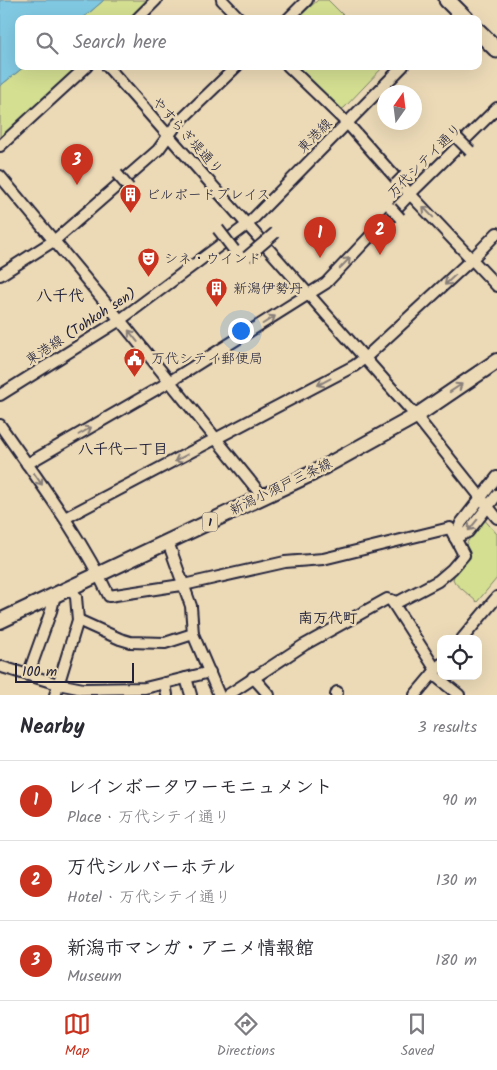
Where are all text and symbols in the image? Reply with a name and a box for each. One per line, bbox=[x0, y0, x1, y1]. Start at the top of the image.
search box bbox=[15, 15, 482, 70]
text: Search here bbox=[73, 28, 167, 58]
icon: search bbox=[33, 29, 61, 57]
north arrow bbox=[377, 85, 422, 130]
street label: やすらぎ堤通り bbox=[146, 92, 228, 180]
street label: 東港線 bbox=[292, 113, 338, 159]
street label: 万代シテイ通り bbox=[383, 119, 467, 203]
pin: 3 bbox=[61, 144, 93, 185]
building icon: ビルボードプレイス bbox=[118, 183, 142, 214]
place label: ビルボードプレイス bbox=[146, 184, 271, 206]
one-way arrow bbox=[422, 206, 434, 219]
pin: 2 bbox=[364, 214, 396, 255]
pin: 1 bbox=[304, 217, 336, 258]
theatre icon: シネ・ウインド bbox=[136, 247, 160, 278]
place label: シネ・ウインド bbox=[164, 248, 261, 270]
one-way arrow bbox=[339, 256, 351, 269]
one-way arrow bbox=[443, 274, 456, 286]
building icon: 新潟伊勢丹 bbox=[205, 277, 229, 308]
place label: 新潟伊勢丹 bbox=[233, 278, 303, 300]
street label: 東港線 (Tohkoh sen) bbox=[21, 283, 141, 371]
district label: 八千代 bbox=[36, 284, 84, 309]
one-way arrow bbox=[261, 314, 275, 324]
your location bbox=[228, 318, 254, 344]
one-way arrow bbox=[128, 330, 139, 343]
public building icon: 万代シテイ郵便局 bbox=[123, 347, 147, 378]
place label: 万代シテイ郵便局 bbox=[151, 348, 263, 370]
one-way arrow bbox=[317, 378, 332, 387]
one-way arrow bbox=[449, 383, 463, 394]
one-way arrow bbox=[77, 425, 91, 435]
district label: 八千代一丁目 bbox=[78, 438, 168, 462]
one-way arrow bbox=[173, 453, 188, 463]
street label: 新潟小須戸三条線 bbox=[226, 453, 336, 521]
one-way arrow bbox=[33, 472, 43, 486]
road number: 1 bbox=[202, 512, 218, 532]
one-way arrow bbox=[468, 518, 479, 531]
district label: 南万代町 bbox=[298, 607, 358, 631]
map controls bbox=[437, 635, 482, 680]
button: locate bbox=[437, 635, 482, 680]
scale bar bbox=[15, 660, 134, 683]
text: 100 m bbox=[22, 661, 57, 683]
text: Nearby bbox=[20, 711, 85, 744]
text: 3 results bbox=[418, 715, 477, 740]
text: レインボータワーモニュメント bbox=[67, 773, 333, 803]
text: 1 bbox=[34, 788, 38, 813]
text: 90 m bbox=[442, 788, 477, 813]
text: Place · 万代シテイ通り bbox=[67, 805, 230, 830]
text: 万代シルバーホテル bbox=[67, 853, 236, 883]
text: 2 bbox=[31, 868, 41, 893]
text: 130 m bbox=[436, 868, 477, 893]
text: Hotel · 万代シテイ通り bbox=[67, 885, 231, 910]
text: 新潟市マンガ・アニメ情報館 bbox=[67, 934, 314, 964]
text: 3 bbox=[32, 948, 40, 973]
text: 180 m bbox=[435, 948, 477, 973]
text: Museum bbox=[67, 964, 122, 989]
tab: Map bbox=[63, 1010, 91, 1062]
tab: Directions bbox=[217, 1010, 275, 1062]
tab: Saved bbox=[401, 1010, 434, 1062]

